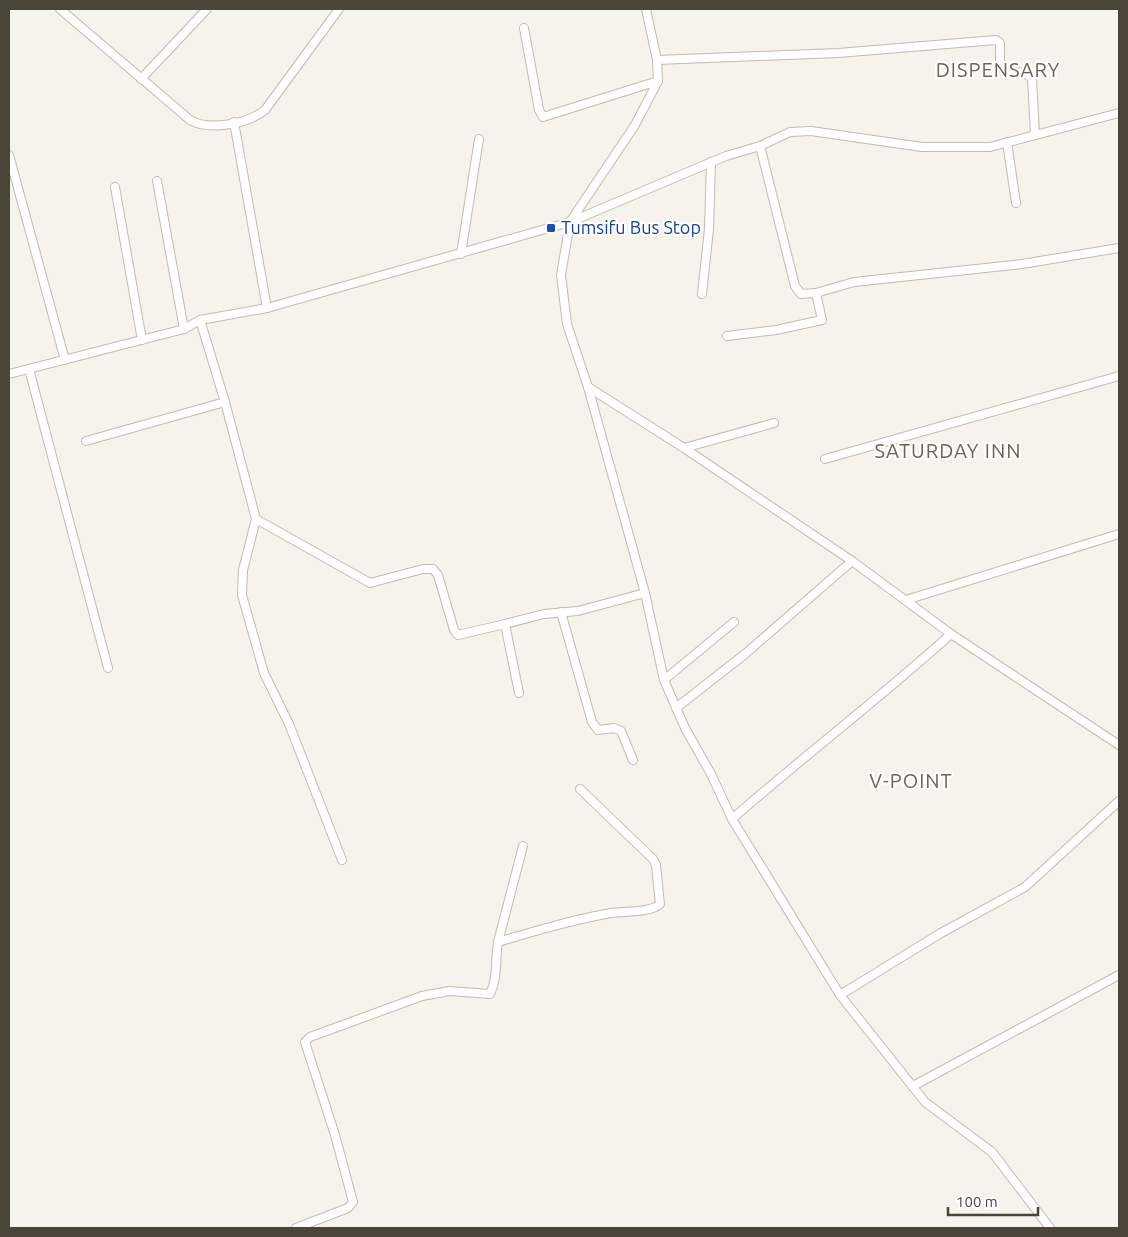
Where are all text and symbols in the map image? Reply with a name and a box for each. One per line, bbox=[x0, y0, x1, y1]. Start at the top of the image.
district label: DISPENSARY bbox=[936, 58, 1060, 81]
place label: Tumsifu Bus Stop bbox=[561, 217, 701, 237]
marker: Tumsifu Bus Stop bbox=[545, 222, 557, 234]
district label: SATURDAY INN bbox=[875, 439, 1021, 462]
district label: V-POINT bbox=[869, 769, 953, 792]
scale bar bbox=[948, 1184, 1038, 1216]
text: 100 m bbox=[956, 1193, 998, 1210]

